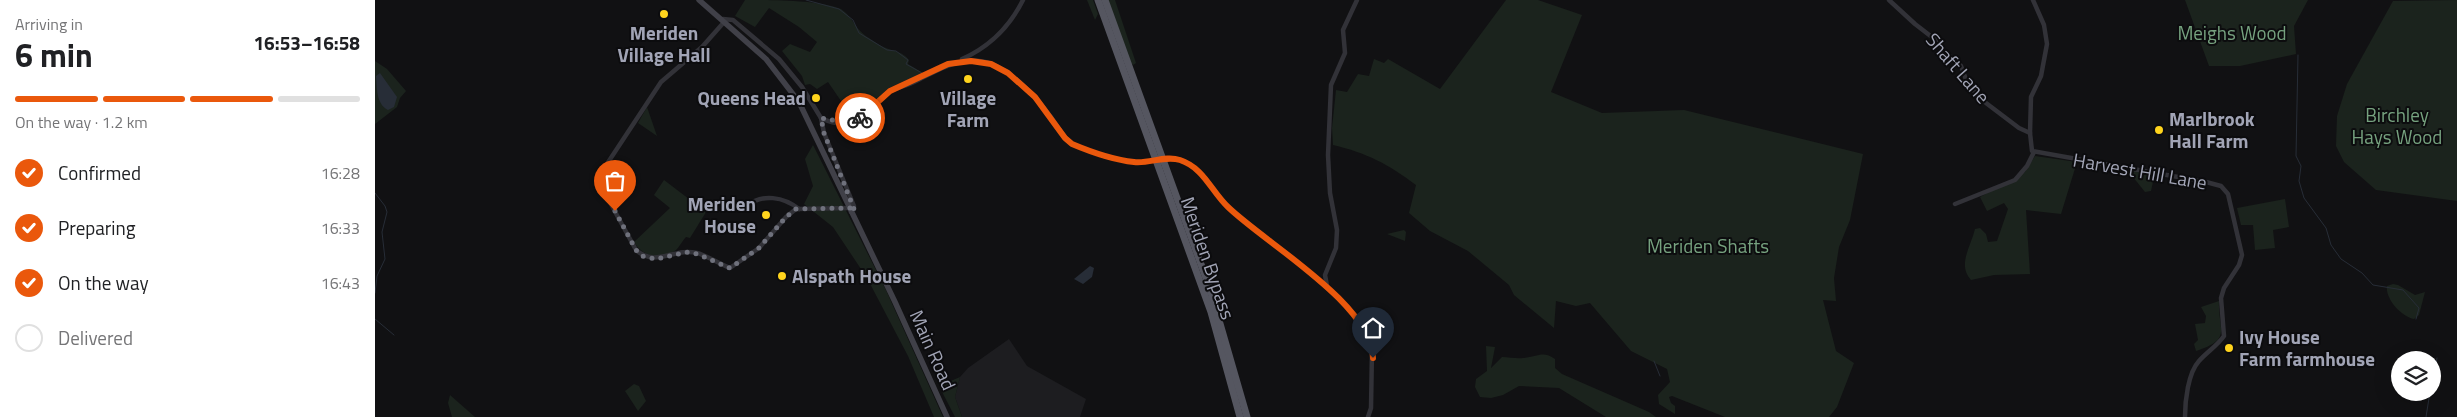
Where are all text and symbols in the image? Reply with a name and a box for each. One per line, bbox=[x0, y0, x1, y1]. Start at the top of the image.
marker: Meriden Village Hall bbox=[658, 8, 670, 20]
text: Arriving in bbox=[15, 12, 83, 36]
place label: Meriden Village Hall bbox=[617, 18, 711, 69]
park label: Meighs Wood bbox=[2177, 18, 2287, 47]
street label: Shaft Lane bbox=[1919, 26, 1997, 109]
text: 16:53–16:58 bbox=[253, 28, 360, 57]
text: 6 min bbox=[15, 31, 93, 79]
marker: Village Farm bbox=[962, 73, 974, 85]
place label: Queens Head bbox=[697, 83, 806, 112]
place label: Village Farm bbox=[940, 83, 996, 134]
marker: Queens Head bbox=[810, 92, 822, 104]
courier bbox=[835, 93, 885, 143]
park label: Birchley Hays Wood bbox=[2352, 100, 2442, 151]
icon: bike bbox=[846, 104, 874, 132]
place label: Marlbrook Hall Farm bbox=[2169, 104, 2255, 155]
text: On the way · 1.2 km bbox=[15, 110, 148, 134]
marker: Marlbrook Hall Farm bbox=[2153, 124, 2165, 136]
street label: Harvest Hill Lane bbox=[2071, 144, 2209, 197]
text: Confirmed bbox=[58, 158, 141, 187]
icon: check bbox=[15, 159, 43, 187]
pin bbox=[594, 160, 636, 211]
text: 16:28 bbox=[321, 161, 360, 185]
icon: bag bbox=[601, 167, 629, 195]
place label: Meriden House bbox=[688, 189, 756, 240]
street label: Meriden Bypass bbox=[1174, 192, 1243, 323]
marker: Meriden House bbox=[760, 209, 772, 221]
text: Preparing bbox=[58, 213, 135, 242]
icon: check bbox=[15, 214, 43, 242]
text: 16:33 bbox=[321, 216, 360, 240]
park label: Meriden Shafts bbox=[1647, 231, 1769, 260]
place label: Alspath House bbox=[792, 261, 912, 290]
text: On the way bbox=[58, 268, 149, 297]
icon: check bbox=[15, 269, 43, 297]
marker: Alspath House bbox=[776, 270, 788, 282]
text: 16:43 bbox=[321, 271, 360, 295]
street label: Main Road bbox=[903, 305, 964, 395]
pin bbox=[1352, 307, 1394, 358]
icon: home bbox=[1359, 314, 1387, 342]
place label: Ivy House Farm farmhouse bbox=[2239, 322, 2375, 373]
text: Delivered bbox=[58, 323, 133, 352]
marker: Ivy House Farm farmhouse bbox=[2223, 342, 2235, 354]
map controls bbox=[2391, 351, 2441, 401]
button: layers bbox=[2391, 351, 2441, 401]

